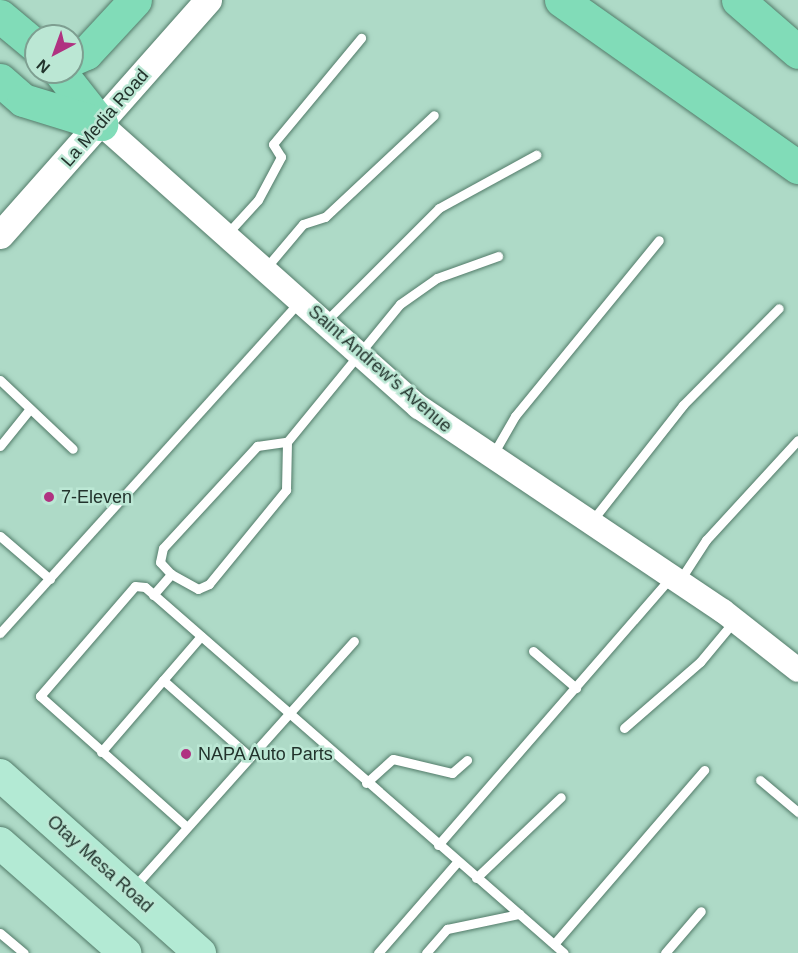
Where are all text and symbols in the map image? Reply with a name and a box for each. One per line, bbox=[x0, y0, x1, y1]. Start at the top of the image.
north arrow bbox=[24, 24, 84, 84]
text: N bbox=[33, 56, 53, 77]
street label: La Media Road bbox=[57, 65, 153, 171]
street label: Saint Andrew's Avenue bbox=[303, 300, 457, 438]
place label: 7-Eleven bbox=[61, 486, 132, 508]
marker: 7-Eleven bbox=[42, 490, 56, 504]
place label: NAPA Auto Parts bbox=[198, 743, 335, 765]
marker: NAPA Auto Parts bbox=[179, 747, 193, 761]
street label: Otay Mesa Road bbox=[43, 811, 157, 917]

